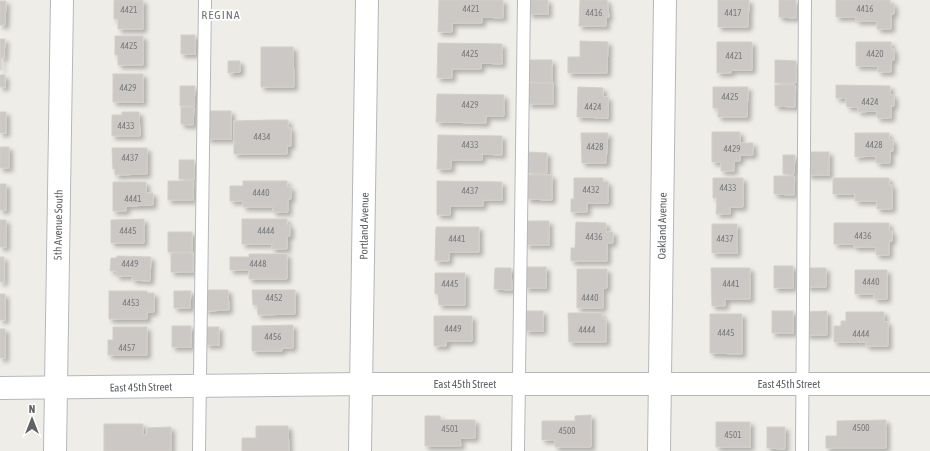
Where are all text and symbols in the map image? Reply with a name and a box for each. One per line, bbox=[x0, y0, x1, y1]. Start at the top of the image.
house number: 4421 bbox=[463, 4, 479, 14]
house number: 4416 bbox=[857, 4, 873, 14]
house number: 4421 bbox=[121, 5, 137, 15]
district label: REGINA bbox=[201, 8, 241, 22]
house number: 4416 bbox=[586, 8, 602, 18]
house number: 4417 bbox=[725, 8, 741, 18]
house number: 4425 bbox=[121, 41, 137, 51]
house number: 4425 bbox=[462, 49, 478, 59]
house number: 4420 bbox=[867, 49, 883, 59]
house number: 4421 bbox=[726, 51, 742, 61]
house number: 4429 bbox=[120, 83, 136, 93]
house number: 4425 bbox=[722, 92, 738, 102]
house number: 4424 bbox=[862, 97, 878, 107]
house number: 4429 bbox=[462, 100, 478, 110]
house number: 4424 bbox=[585, 102, 601, 112]
house number: 4433 bbox=[118, 121, 134, 131]
house number: 4434 bbox=[254, 132, 270, 142]
house number: 4433 bbox=[462, 140, 478, 150]
house number: 4428 bbox=[866, 140, 882, 150]
house number: 4428 bbox=[587, 142, 603, 152]
house number: 4429 bbox=[724, 144, 740, 154]
house number: 4437 bbox=[122, 153, 138, 163]
house number: 4433 bbox=[720, 183, 736, 193]
house number: 4432 bbox=[583, 185, 599, 195]
house number: 4437 bbox=[462, 186, 478, 196]
house number: 4440 bbox=[253, 188, 269, 198]
street label: 5th Avenue South bbox=[51, 190, 65, 260]
street label: Portland Avenue bbox=[357, 192, 371, 260]
street label: Oakland Avenue bbox=[655, 192, 669, 260]
house number: 4441 bbox=[125, 194, 141, 204]
house number: 4445 bbox=[120, 226, 136, 236]
house number: 4444 bbox=[258, 226, 274, 236]
house number: 4436 bbox=[855, 231, 871, 241]
house number: 4436 bbox=[586, 232, 602, 242]
house number: 4441 bbox=[449, 234, 465, 244]
house number: 4437 bbox=[717, 234, 733, 244]
house number: 4449 bbox=[122, 259, 138, 269]
house number: 4448 bbox=[250, 259, 266, 269]
house number: 4440 bbox=[863, 277, 879, 287]
house number: 4445 bbox=[442, 279, 458, 289]
house number: 4441 bbox=[723, 279, 739, 289]
house number: 4452 bbox=[266, 293, 282, 303]
house number: 4440 bbox=[582, 293, 598, 303]
house number: 4453 bbox=[123, 298, 139, 308]
house number: 4449 bbox=[445, 324, 461, 334]
house number: 4444 bbox=[579, 325, 595, 335]
house number: 4445 bbox=[718, 328, 734, 338]
house number: 4444 bbox=[853, 329, 869, 339]
house number: 4456 bbox=[265, 332, 281, 342]
house number: 4457 bbox=[119, 343, 135, 353]
street label: East 45th Street bbox=[434, 378, 496, 390]
street label: East 45th Street bbox=[758, 378, 820, 390]
street label: East 45th Street bbox=[109, 380, 173, 394]
north arrow bbox=[12, 399, 52, 439]
text: N bbox=[29, 403, 35, 415]
house number: 4500 bbox=[853, 423, 869, 433]
house number: 4501 bbox=[442, 424, 458, 434]
house number: 4500 bbox=[559, 426, 575, 436]
house number: 4501 bbox=[725, 430, 741, 440]

